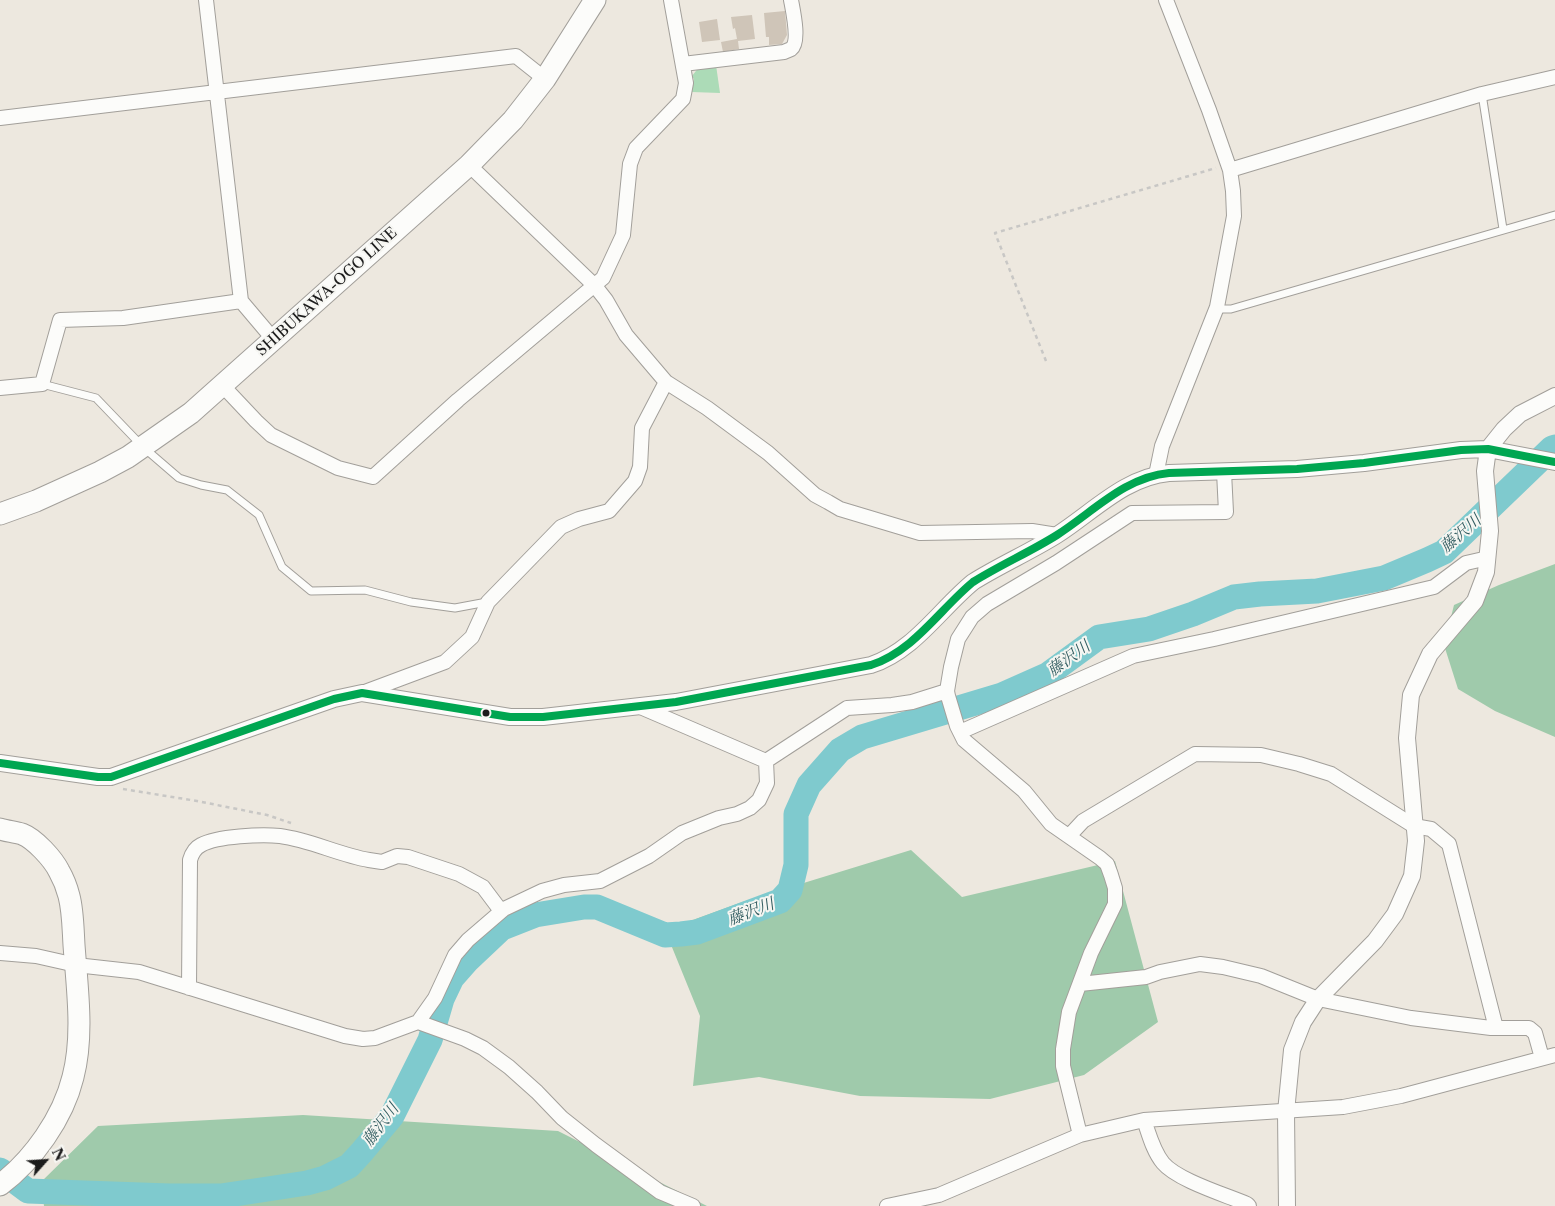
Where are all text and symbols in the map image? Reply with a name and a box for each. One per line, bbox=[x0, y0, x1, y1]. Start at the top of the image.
street label: SHIBUKAWA-OGO LINE bbox=[253, 224, 401, 360]
water label: 藤沢川 bbox=[1437, 511, 1485, 557]
water label: 藤沢川 bbox=[1044, 637, 1094, 681]
unlabelled marker bbox=[481, 708, 491, 718]
water label: 藤沢川 bbox=[725, 894, 777, 930]
water label: 藤沢川 bbox=[359, 1100, 403, 1150]
north arrow bbox=[20, 1136, 70, 1186]
text: N bbox=[48, 1145, 69, 1164]

